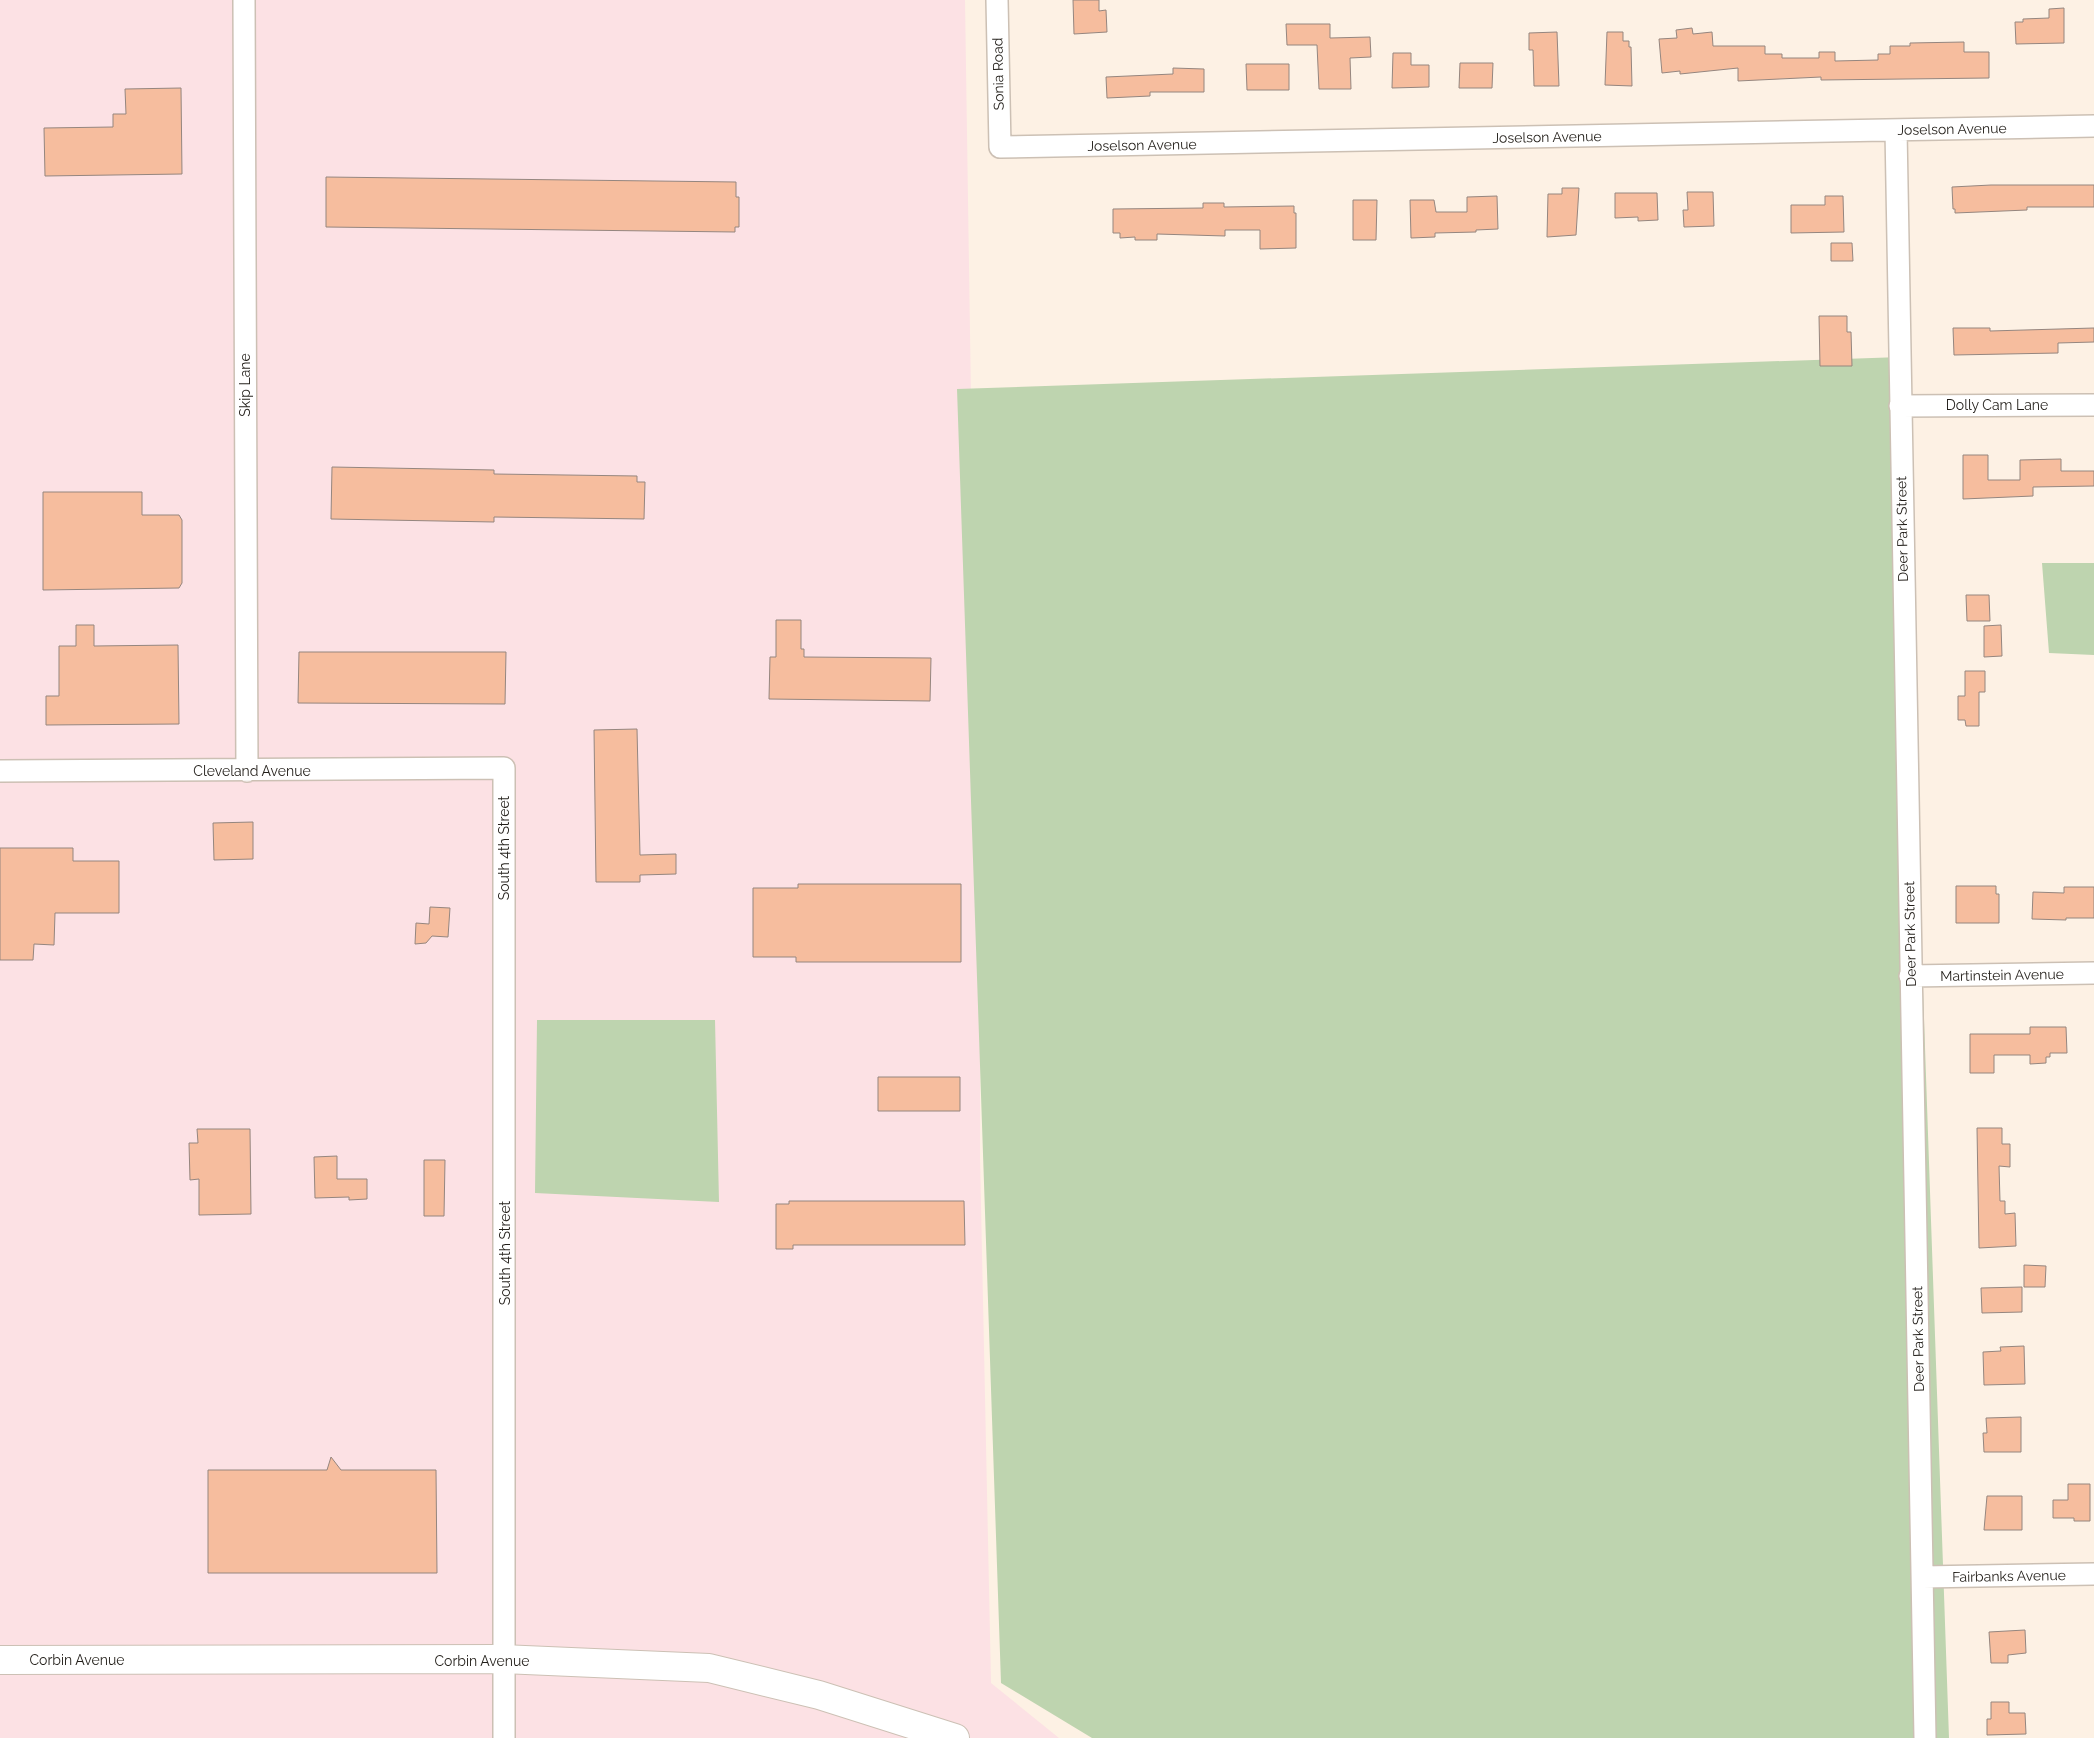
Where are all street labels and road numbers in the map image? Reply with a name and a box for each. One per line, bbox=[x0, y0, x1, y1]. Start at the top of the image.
street label: Sonia Road bbox=[989, 37, 1007, 111]
street label: Joselson Avenue bbox=[1897, 120, 2007, 138]
street label: Joselson Avenue bbox=[1492, 128, 1602, 146]
street label: Joselson Avenue bbox=[1087, 136, 1197, 154]
street label: Skip Lane bbox=[237, 353, 253, 417]
street label: Dolly Cam Lane bbox=[1946, 397, 2048, 413]
street label: Deer Park Street bbox=[1893, 476, 1911, 582]
street label: Cleveland Avenue bbox=[193, 763, 311, 779]
street label: South 4th Street bbox=[496, 795, 512, 900]
street label: Deer Park Street bbox=[1901, 881, 1919, 987]
street label: Martinstein Avenue bbox=[1940, 966, 2064, 984]
street label: South 4th Street bbox=[497, 1200, 513, 1305]
street label: Deer Park Street bbox=[1909, 1286, 1927, 1392]
street label: Fairbanks Avenue bbox=[1952, 1567, 2066, 1585]
street label: Corbin Avenue bbox=[30, 1652, 124, 1668]
street label: Corbin Avenue bbox=[435, 1653, 529, 1669]

